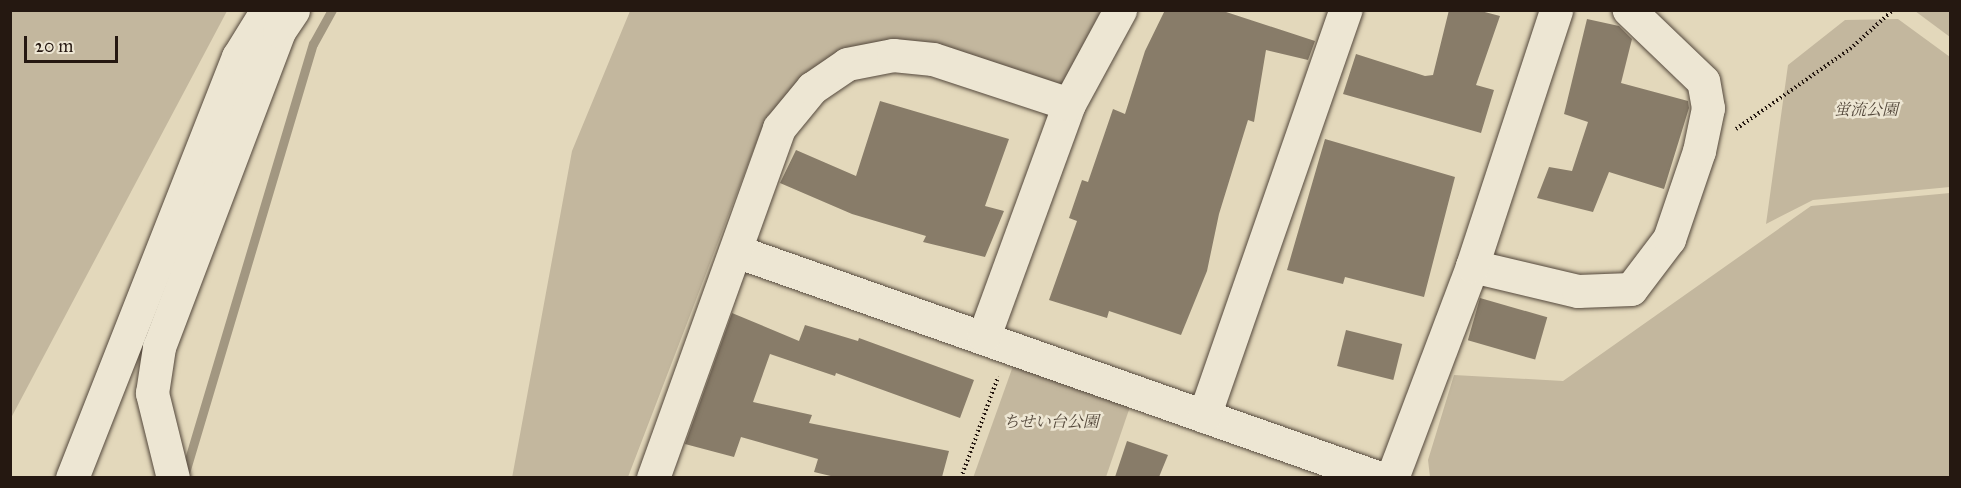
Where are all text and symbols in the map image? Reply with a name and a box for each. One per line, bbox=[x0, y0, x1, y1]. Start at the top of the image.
scale bar bbox=[27, 24, 122, 62]
text: 20 m bbox=[35, 35, 73, 57]
park label: 蛍流公園 bbox=[1834, 100, 1898, 120]
park label: ちせい台公園 bbox=[1003, 412, 1099, 432]

